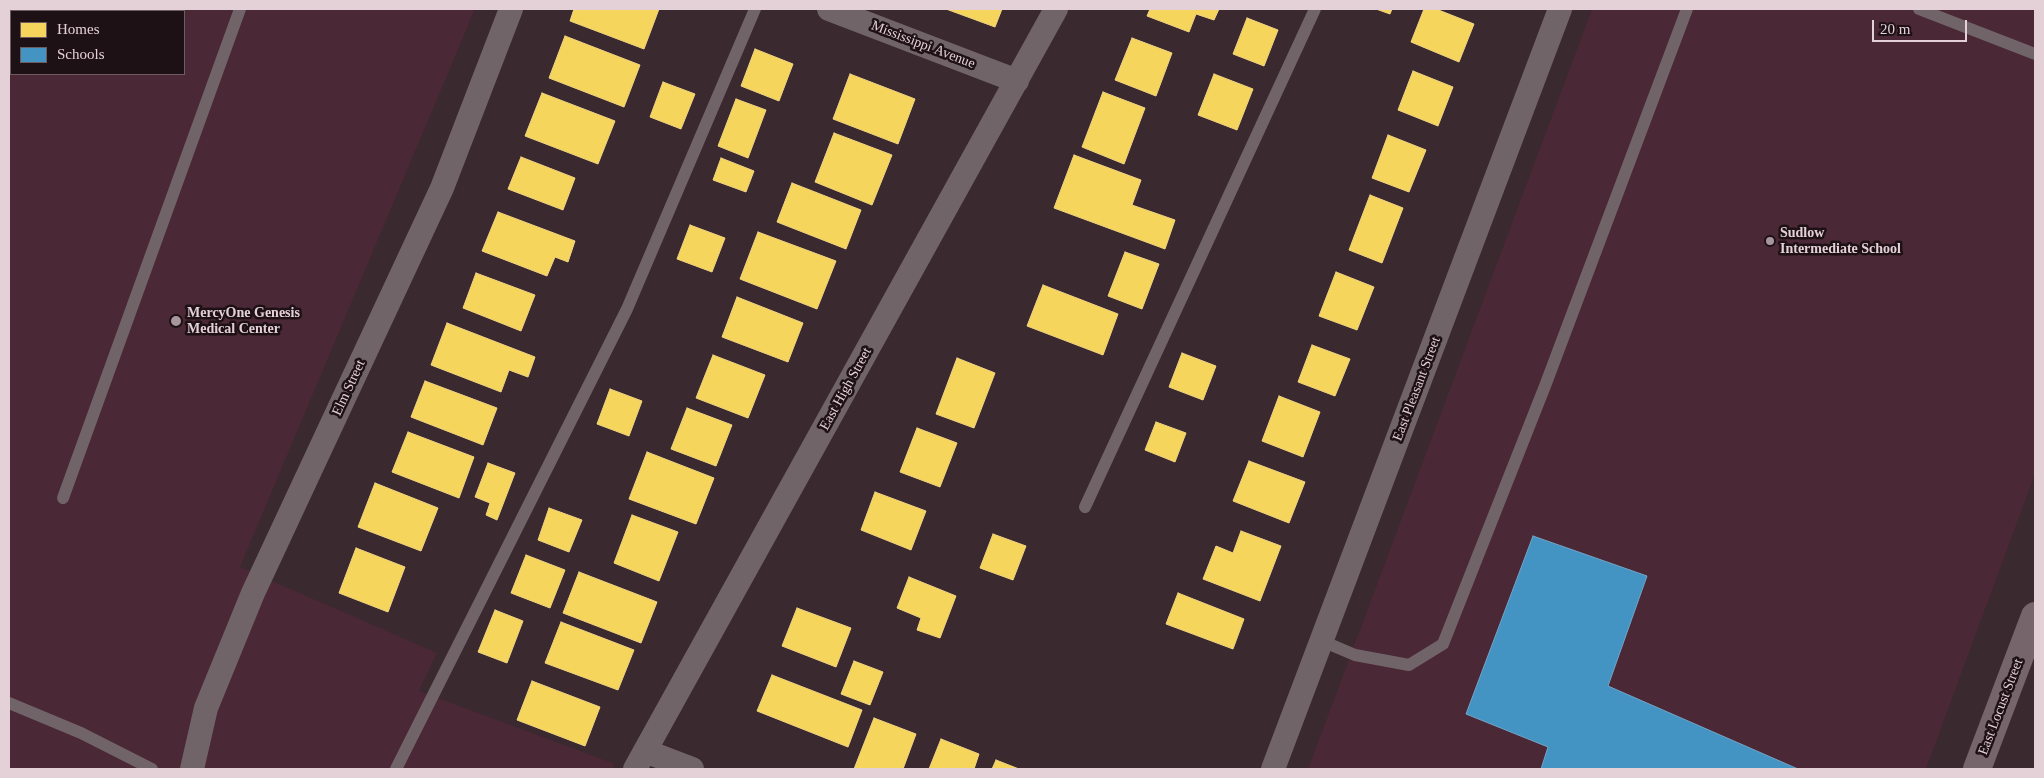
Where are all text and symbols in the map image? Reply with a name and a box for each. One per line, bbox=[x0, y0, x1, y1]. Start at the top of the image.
legend bbox=[10, 10, 185, 75]
scale bar bbox=[1874, 10, 1969, 42]
street label: Mississippi Avenue bbox=[869, 17, 977, 73]
text: Homes bbox=[57, 21, 100, 37]
text: 20 m bbox=[1880, 21, 1910, 37]
text: Schools bbox=[57, 46, 105, 62]
place label: Sudlow Intermediate School bbox=[1780, 225, 1901, 258]
marker: Sudlow Intermediate School bbox=[1764, 235, 1776, 247]
place label: MercyOne Genesis Medical Center bbox=[187, 305, 300, 338]
marker: MercyOne Genesis Medical Center bbox=[169, 314, 183, 328]
street label: East Pleasant Street bbox=[1389, 334, 1445, 444]
street label: East High Street bbox=[816, 345, 876, 433]
street label: Elm Street bbox=[329, 357, 369, 419]
street label: East Locust Street bbox=[1975, 656, 2027, 758]

